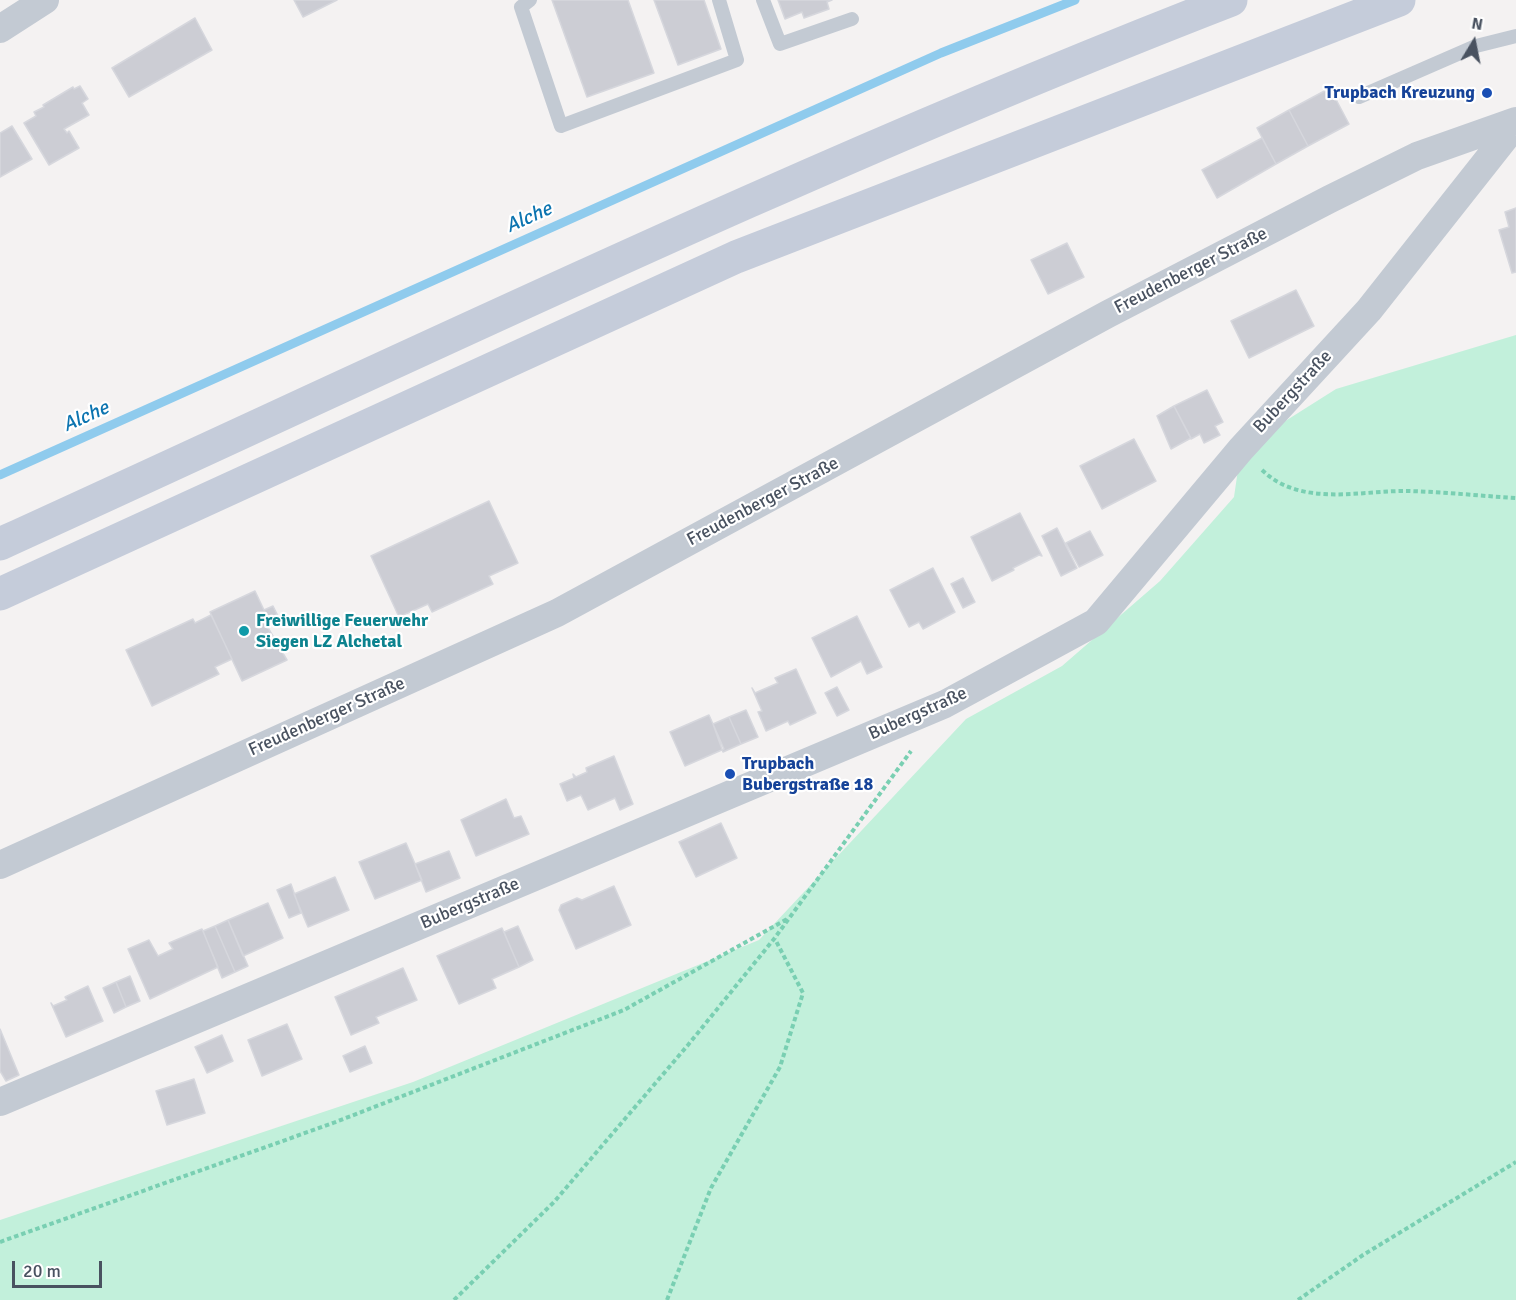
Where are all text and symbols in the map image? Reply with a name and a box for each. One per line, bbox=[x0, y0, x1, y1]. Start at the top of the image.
north arrow bbox=[1444, 12, 1504, 72]
text: N bbox=[1470, 13, 1484, 35]
place label: Trupbach Kreuzung bbox=[1325, 82, 1475, 104]
marker: Trupbach Kreuzung bbox=[1480, 86, 1494, 100]
water label: Alche bbox=[502, 197, 556, 239]
street label: Freudenberger Straße bbox=[1111, 223, 1271, 319]
street label: Bubergstraße bbox=[1249, 346, 1337, 438]
water label: Alche bbox=[59, 396, 113, 438]
street label: Freudenberger Straße bbox=[683, 453, 843, 551]
place label: Freiwillige Feuerwehr Siegen LZ Alchetal bbox=[256, 610, 428, 652]
marker: Freiwillige Feuerwehr Siegen LZ Alchetal bbox=[237, 624, 251, 638]
street label: Freudenberger Straße bbox=[246, 673, 408, 761]
street label: Bubergstraße bbox=[866, 683, 970, 745]
place label: Trupbach Bubergstraße 18 bbox=[742, 753, 873, 795]
marker: Trupbach Bubergstraße 18 bbox=[723, 767, 737, 781]
street label: Bubergstraße bbox=[417, 873, 523, 935]
scale bar bbox=[15, 1249, 105, 1287]
text: 20 m bbox=[23, 1260, 61, 1282]

